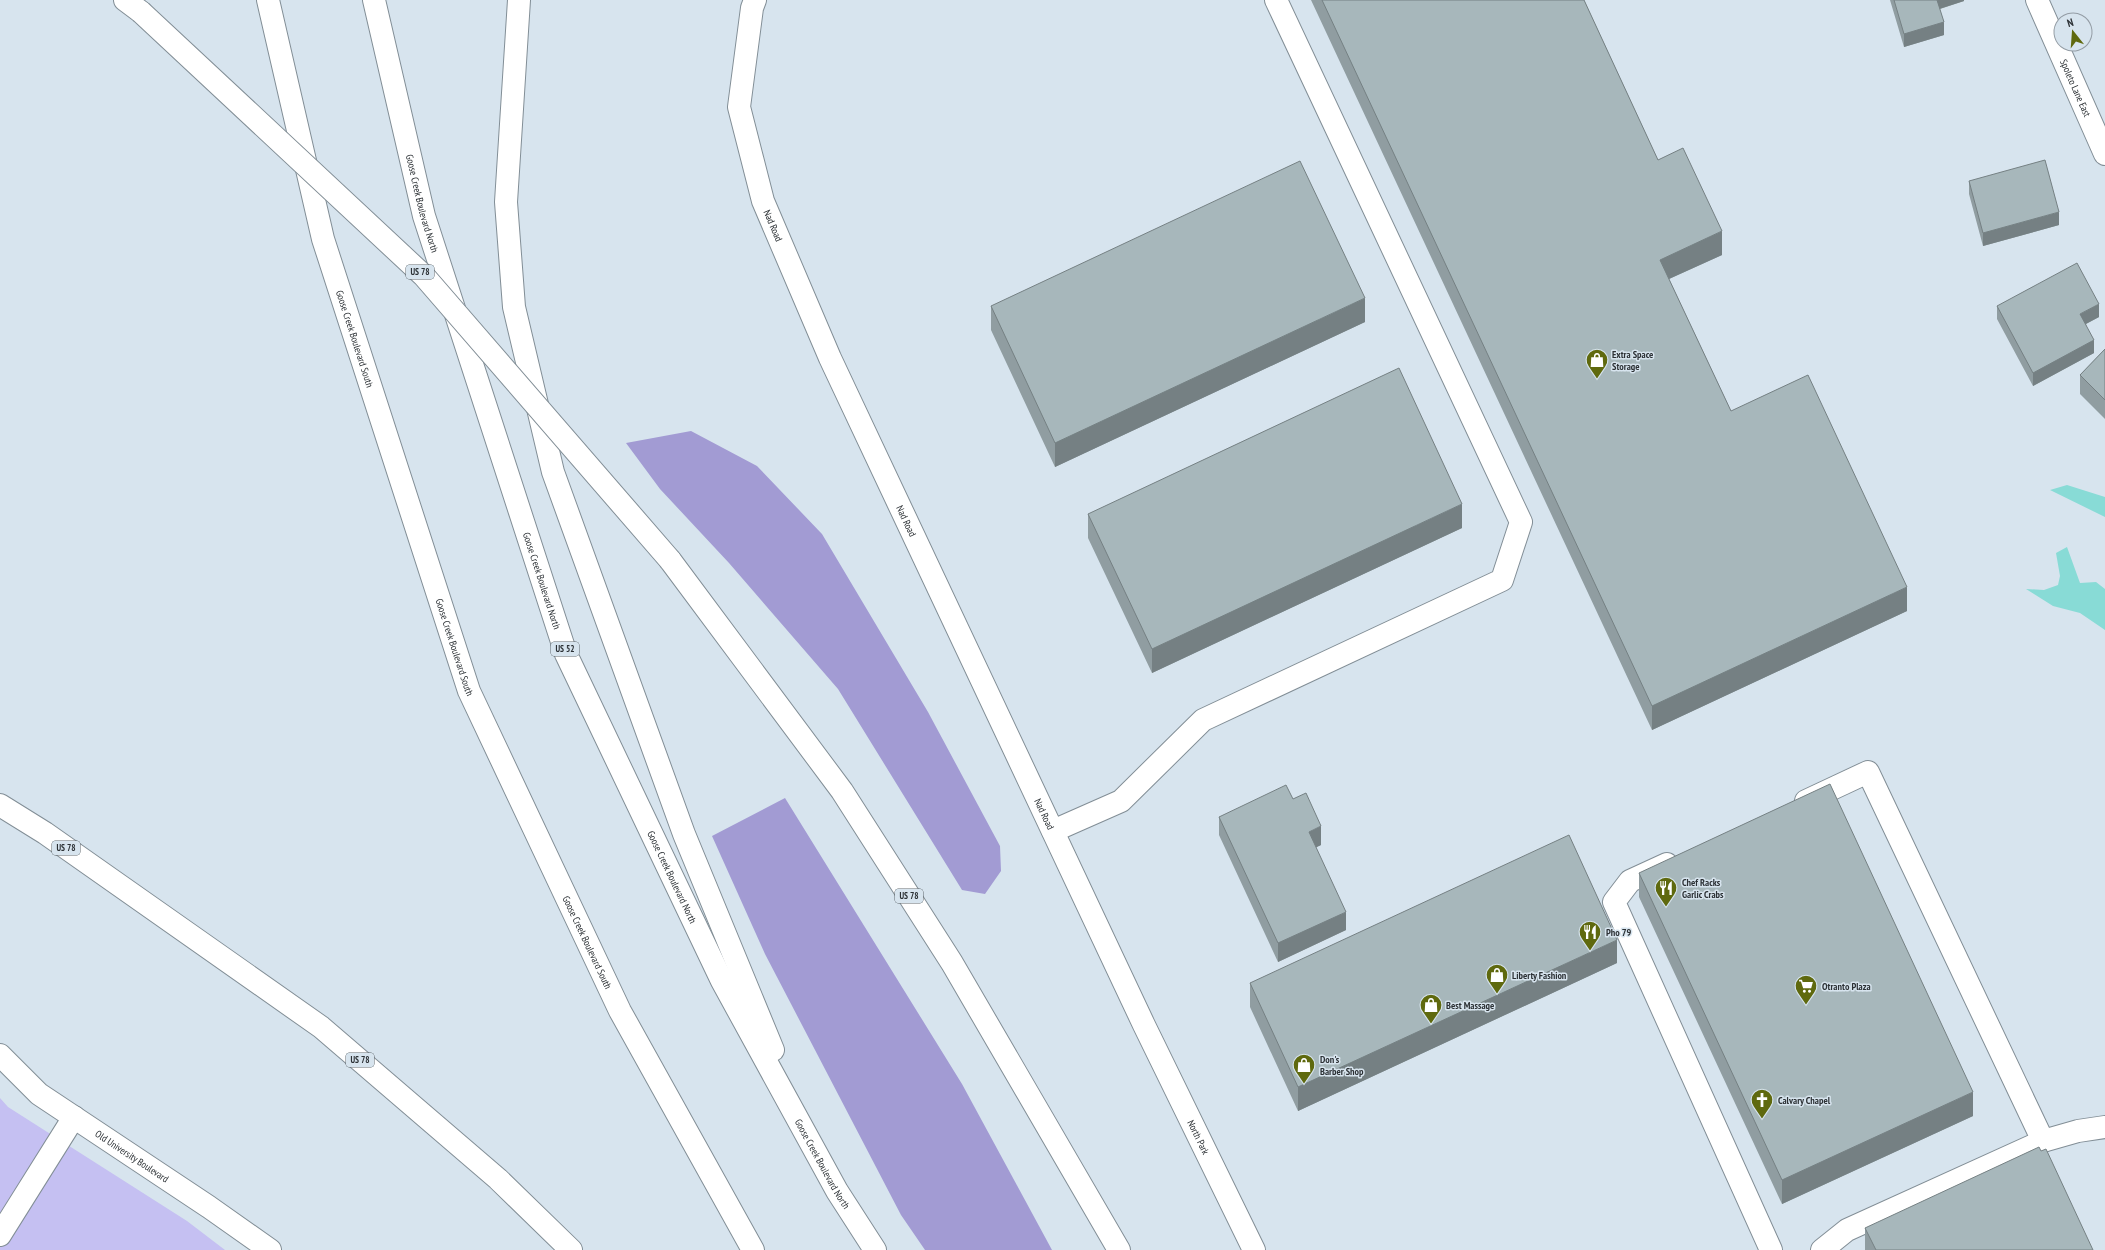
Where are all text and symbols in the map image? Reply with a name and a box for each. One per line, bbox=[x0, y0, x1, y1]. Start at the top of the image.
north arrow bbox=[2053, 12, 2093, 52]
text: N bbox=[2065, 15, 2075, 30]
street label: Spoleto Lane East bbox=[2057, 57, 2094, 119]
street label: Goose Creek Boulevard North bbox=[403, 153, 441, 254]
street label: Nad Road bbox=[761, 208, 785, 243]
road number: US 78 bbox=[406, 265, 434, 279]
street label: Goose Creek Boulevard South bbox=[333, 289, 376, 389]
shop icon: Extra Space Storage bbox=[1584, 347, 1610, 380]
place label: Extra Space Storage bbox=[1612, 348, 1653, 373]
street label: Nad Road bbox=[893, 503, 919, 539]
street label: Goose Creek Boulevard North bbox=[520, 531, 563, 631]
street label: Goose Creek Boulevard South bbox=[433, 597, 476, 698]
road number: US 52 bbox=[551, 642, 579, 656]
street label: Nad Road bbox=[1031, 796, 1057, 832]
street label: Goose Creek Boulevard North bbox=[644, 829, 699, 925]
road number: US 78 bbox=[52, 841, 80, 855]
restaurant icon: Chef Racks Garlic Crabs bbox=[1653, 875, 1679, 908]
place label: Chef Racks Garlic Crabs bbox=[1682, 876, 1724, 901]
road number: US 78 bbox=[895, 889, 923, 903]
street label: Goose Creek Boulevard South bbox=[560, 894, 615, 991]
restaurant icon: Pho 79 bbox=[1577, 919, 1603, 952]
place label: Pho 79 bbox=[1606, 926, 1632, 939]
shop icon: Liberty Fashion bbox=[1484, 962, 1510, 995]
place label: Liberty Fashion bbox=[1512, 969, 1567, 982]
supermarket icon: Otranto Plaza bbox=[1793, 973, 1819, 1006]
place label: Otranto Plaza bbox=[1822, 980, 1871, 993]
shop icon: Best Massage bbox=[1418, 992, 1444, 1025]
place label: Best Massage bbox=[1446, 999, 1494, 1012]
shop icon: Don's Barber Shop bbox=[1291, 1052, 1317, 1085]
road number: US 78 bbox=[346, 1053, 374, 1067]
place label: Don's Barber Shop bbox=[1320, 1053, 1364, 1078]
church icon: Calvary Chapel bbox=[1749, 1087, 1775, 1120]
place label: Calvary Chapel bbox=[1778, 1094, 1831, 1107]
street label: Goose Creek Boulevard North bbox=[792, 1117, 853, 1211]
street label: North Park bbox=[1184, 1118, 1212, 1157]
street label: Old University Boulevard bbox=[93, 1127, 171, 1185]

